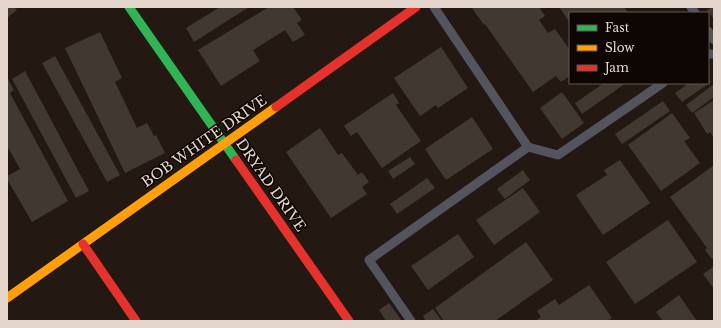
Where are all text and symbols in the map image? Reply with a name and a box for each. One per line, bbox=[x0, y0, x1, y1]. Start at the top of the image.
legend bbox=[569, 12, 709, 84]
text: Fast bbox=[605, 20, 630, 35]
text: Slow bbox=[605, 40, 635, 55]
text: Jam bbox=[603, 60, 629, 75]
street label: BOB WHITE DRIVE bbox=[138, 91, 270, 191]
street label: DRYAD DRIVE bbox=[232, 135, 310, 235]

